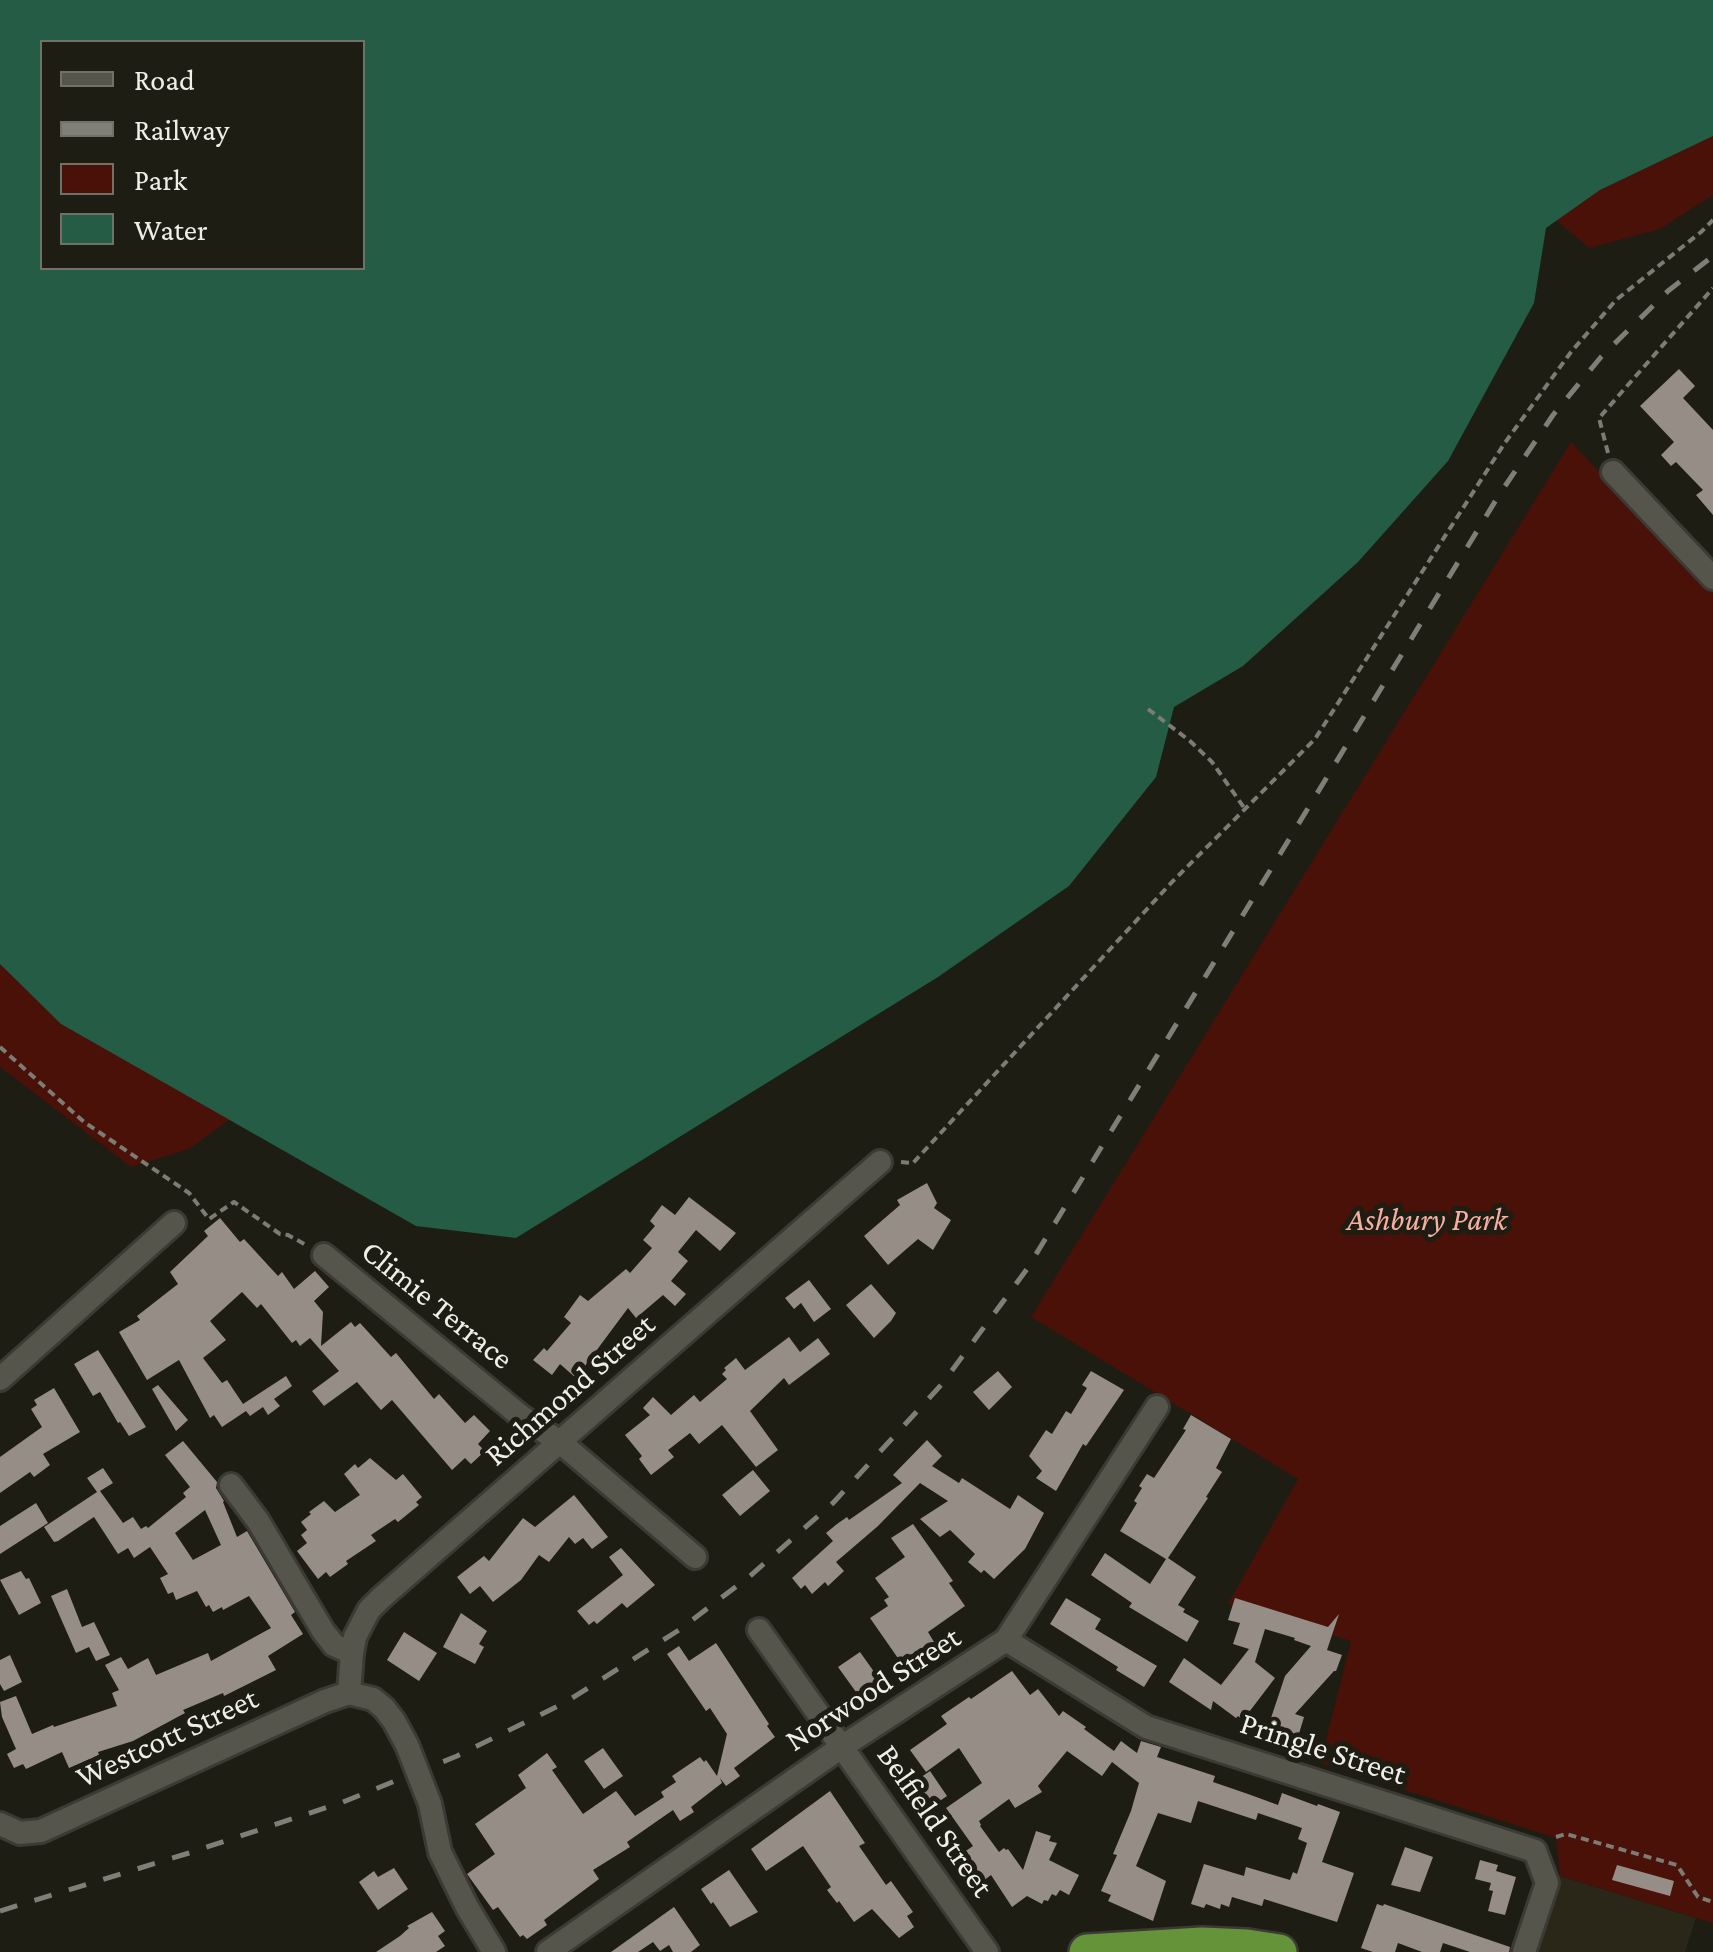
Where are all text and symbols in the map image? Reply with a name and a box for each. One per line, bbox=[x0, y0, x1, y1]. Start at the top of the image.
legend bbox=[40, 40, 365, 270]
text: Road bbox=[134, 63, 195, 96]
text: Railway bbox=[134, 113, 229, 146]
text: Park bbox=[134, 163, 187, 196]
text: Water bbox=[134, 213, 208, 246]
park label: Ashbury Park bbox=[1347, 1201, 1507, 1239]
street label: Climie Terrace bbox=[353, 1232, 521, 1378]
street label: Richmond Street bbox=[477, 1306, 663, 1474]
street label: Norwood Street bbox=[778, 1618, 968, 1760]
street label: Westcott Street bbox=[70, 1679, 264, 1797]
street label: Pringle Street bbox=[1235, 1704, 1411, 1794]
street label: Belfield Street bbox=[868, 1737, 1002, 1905]

